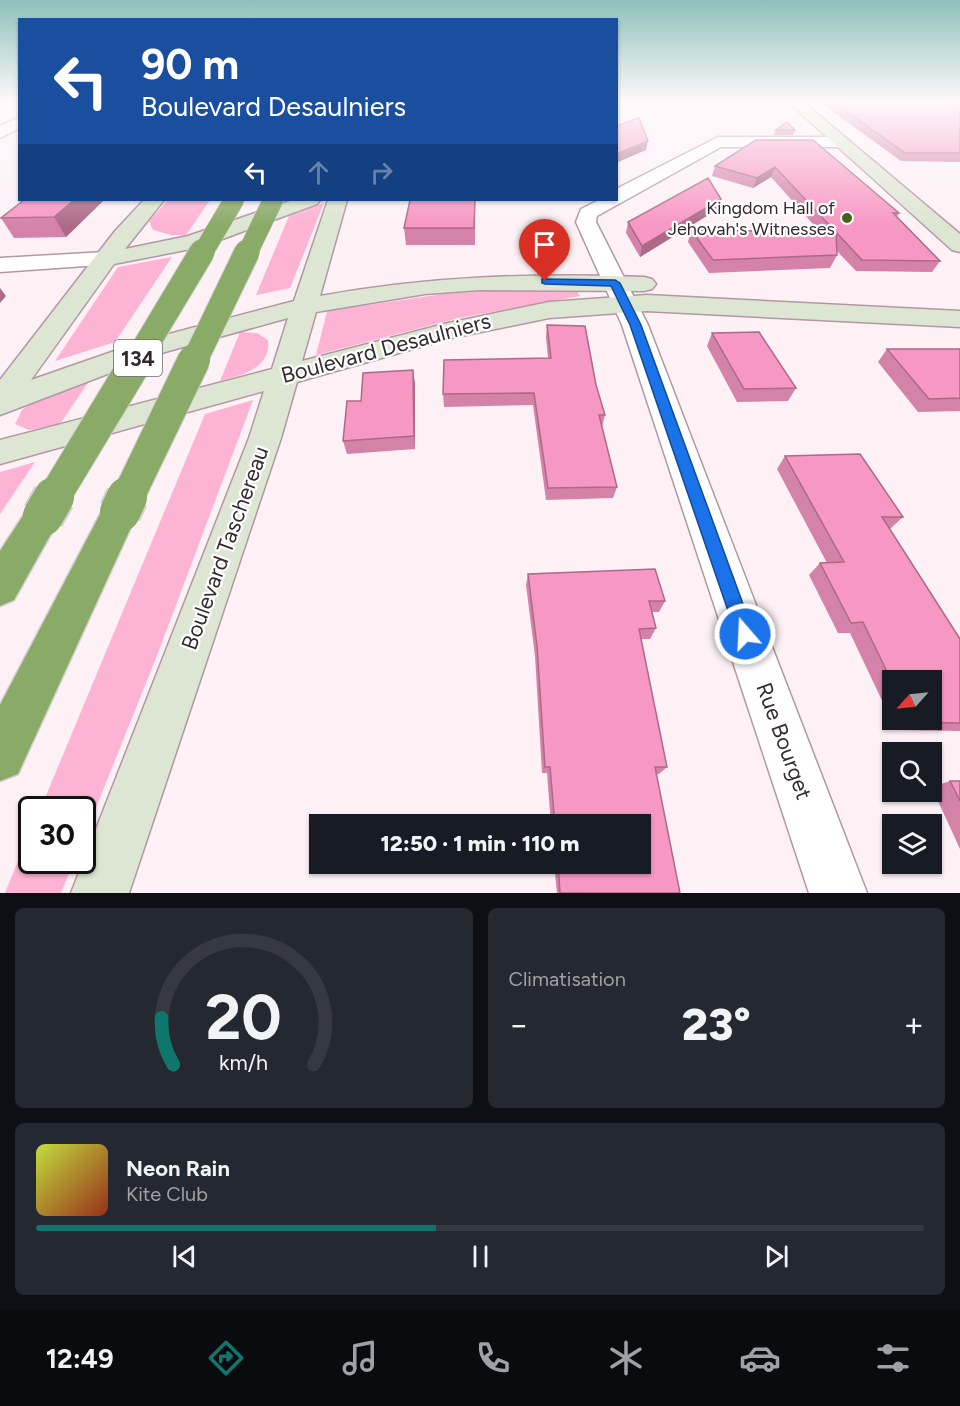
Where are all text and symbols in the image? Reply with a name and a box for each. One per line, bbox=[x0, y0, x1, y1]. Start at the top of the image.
text: 90 m bbox=[141, 39, 239, 90]
icon: left bbox=[42, 42, 120, 120]
text: Boulevard Desaulniers bbox=[141, 90, 406, 123]
icon: left bbox=[239, 156, 272, 189]
icon: ahead bbox=[302, 156, 335, 189]
icon: right bbox=[365, 156, 398, 189]
place label: Kingdom Hall of Jehovah's Witnesses bbox=[668, 197, 835, 240]
marker: Kingdom Hall of Jehovah's Witnesses bbox=[840, 211, 854, 225]
pin bbox=[519, 219, 570, 281]
icon: arrive bbox=[528, 228, 561, 261]
street label: Boulevard Desaulniers bbox=[278, 307, 494, 389]
road number: 134 bbox=[114, 340, 162, 376]
street label: Boulevard Taschereau bbox=[176, 443, 274, 653]
position arrow bbox=[713, 602, 777, 666]
north arrow bbox=[882, 670, 942, 730]
map controls bbox=[882, 670, 942, 874]
street label: Rue Bourget bbox=[750, 679, 818, 803]
button: search bbox=[882, 742, 942, 802]
speed limit sign: 30 bbox=[18, 796, 96, 874]
button: layers bbox=[882, 814, 942, 874]
text: 12:50 · 1 min · 110 m bbox=[381, 830, 580, 857]
text: Climatisation bbox=[509, 967, 626, 991]
text: 20 bbox=[205, 980, 282, 1055]
text: 23° bbox=[682, 997, 751, 1051]
text: − bbox=[509, 1005, 529, 1044]
text: + bbox=[903, 1005, 924, 1044]
text: km/h bbox=[219, 1050, 268, 1075]
text: Neon Rain bbox=[126, 1155, 230, 1182]
text: Kite Club bbox=[126, 1182, 208, 1206]
icon: previous bbox=[168, 1240, 201, 1273]
icon: pause bbox=[464, 1240, 497, 1273]
icon: next bbox=[760, 1240, 793, 1273]
icon: directions bbox=[205, 1337, 247, 1379]
icon: music bbox=[339, 1337, 381, 1379]
icon: phone bbox=[472, 1337, 514, 1379]
icon: climate bbox=[605, 1337, 647, 1379]
icon: car bbox=[739, 1337, 781, 1379]
icon: filters bbox=[872, 1337, 914, 1379]
text: 12:49 bbox=[46, 1342, 114, 1375]

